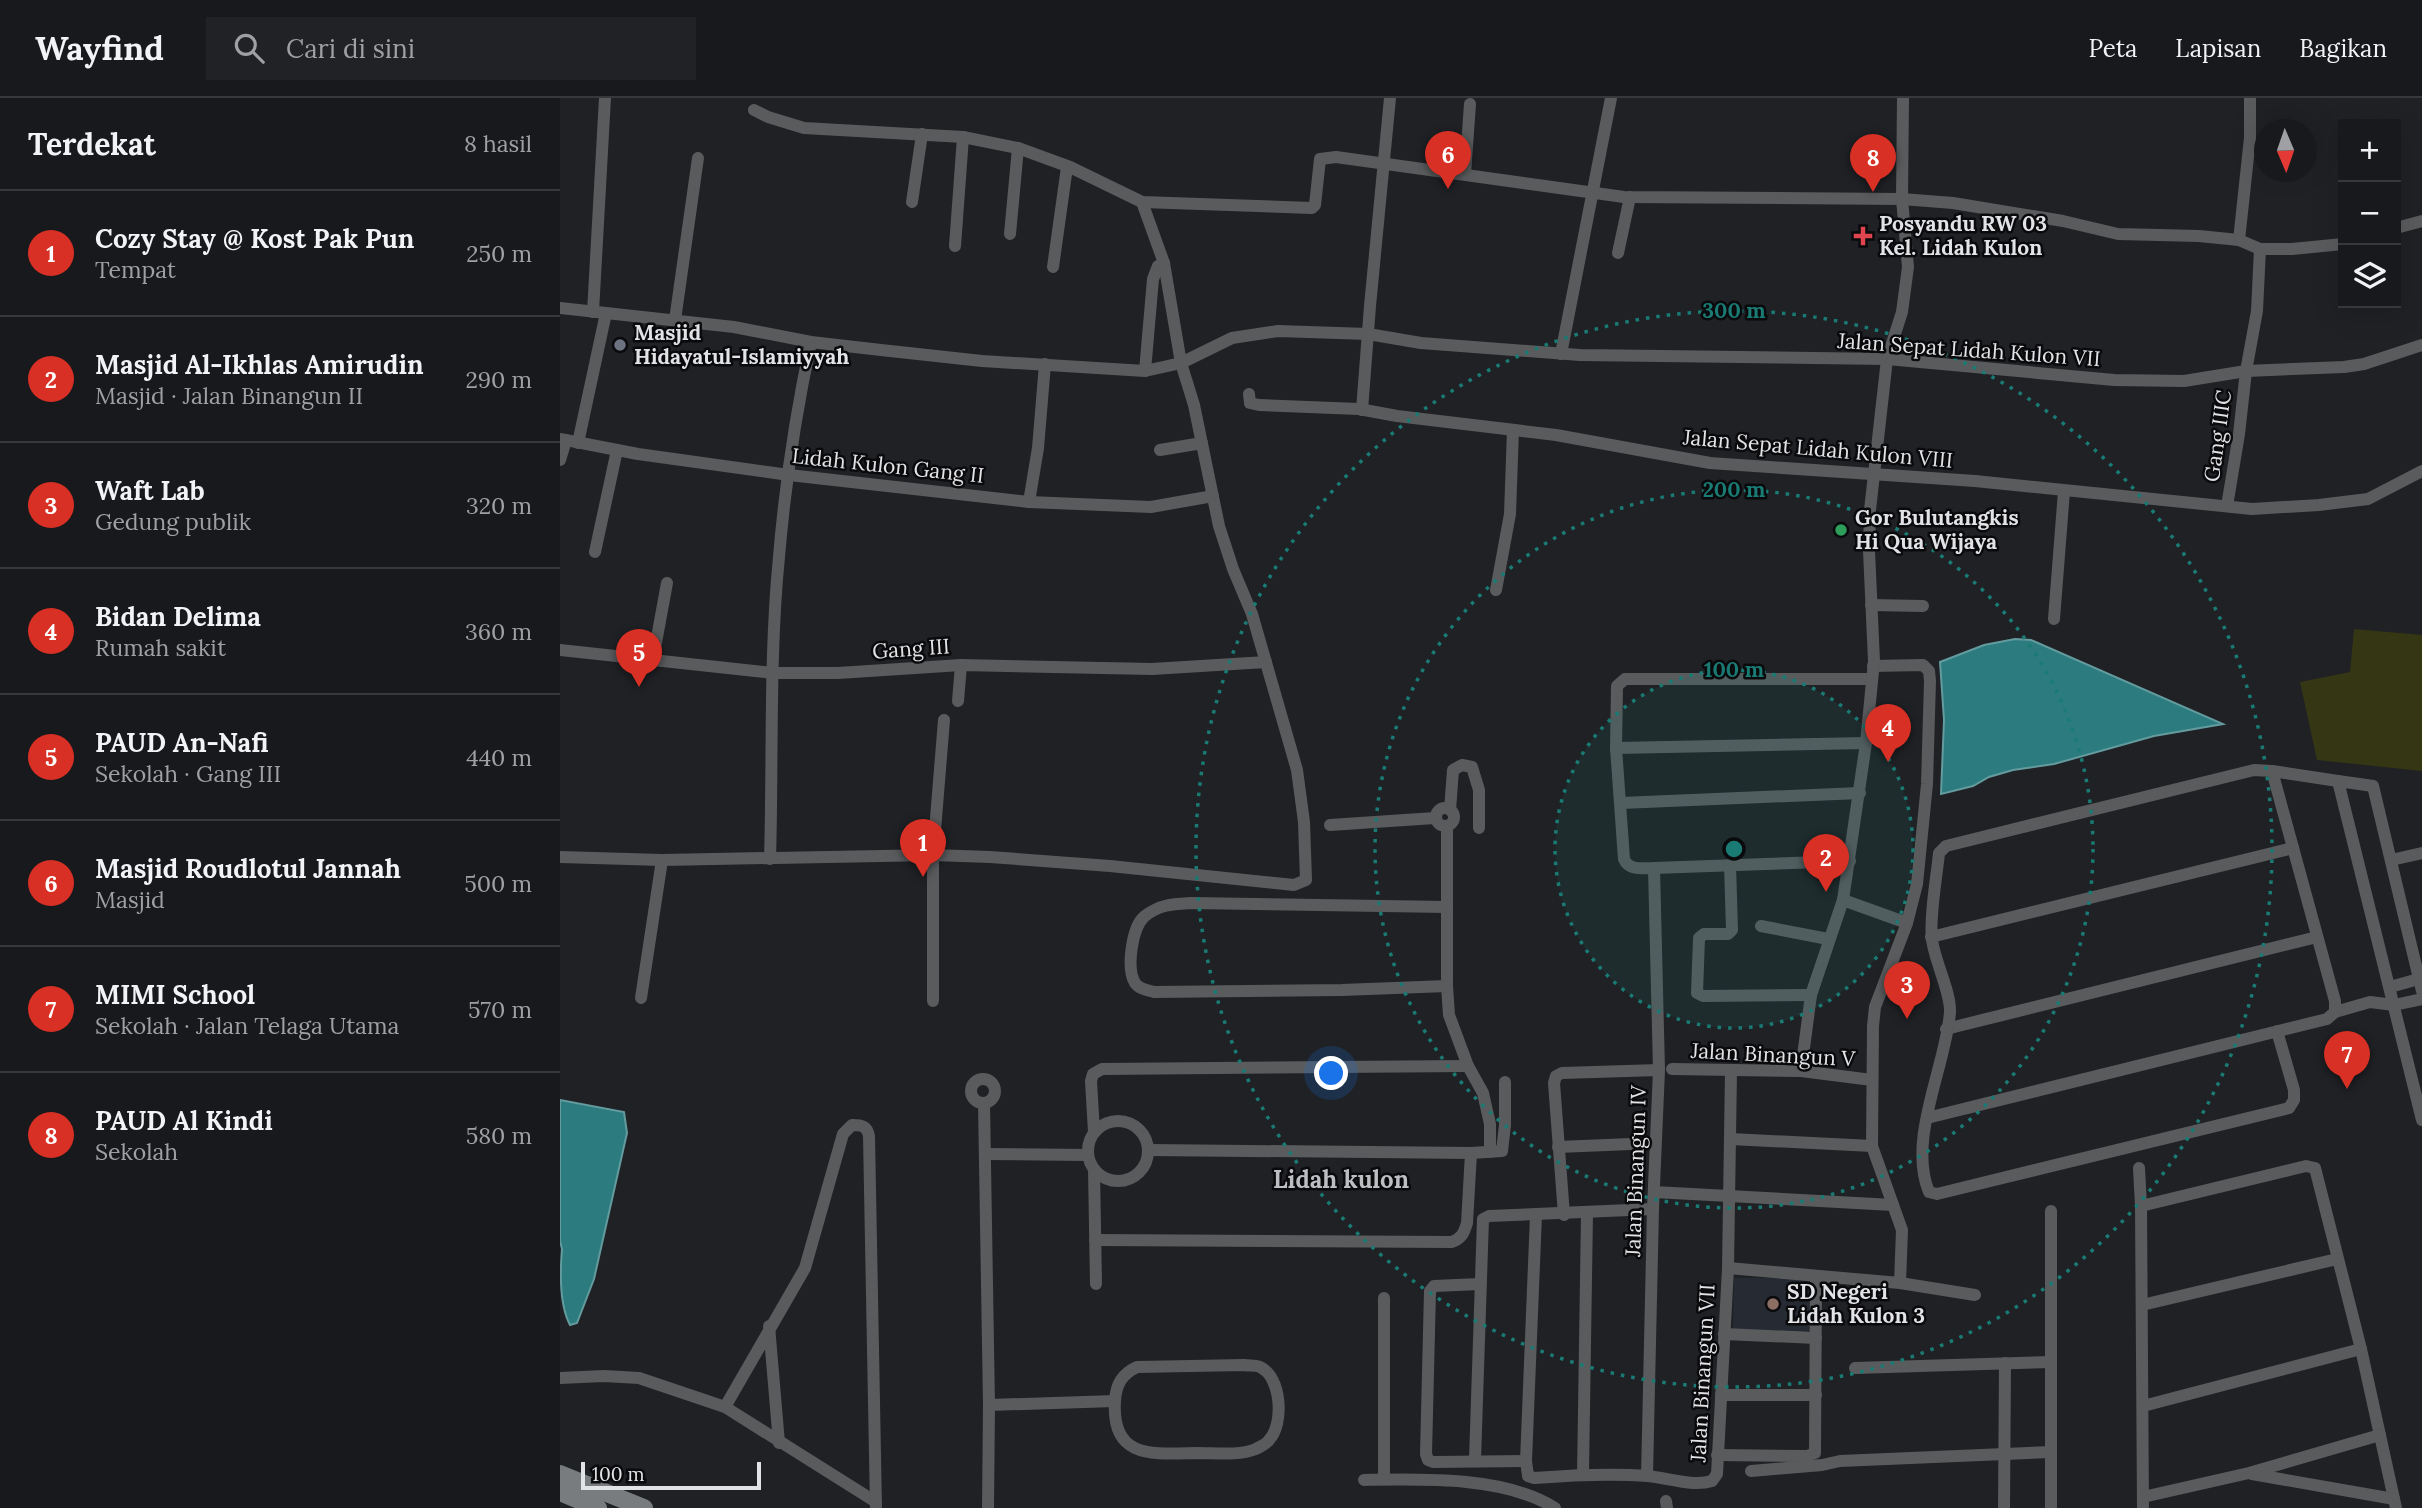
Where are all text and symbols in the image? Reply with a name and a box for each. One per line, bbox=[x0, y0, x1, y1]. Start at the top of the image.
search box bbox=[206, 17, 696, 80]
text: Wayfind bbox=[35, 27, 164, 69]
icon: search bbox=[230, 29, 268, 67]
text: Cari di sini bbox=[286, 32, 415, 65]
text: Peta bbox=[2089, 33, 2137, 64]
text: Lapisan bbox=[2175, 33, 2261, 64]
text: Bagikan bbox=[2299, 33, 2387, 64]
north arrow bbox=[2254, 119, 2317, 182]
map controls bbox=[2338, 119, 2401, 308]
button: + bbox=[2338, 119, 2401, 182]
text: Terdekat bbox=[28, 125, 156, 163]
text: 8 hasil bbox=[464, 129, 532, 158]
pin: 6 bbox=[1425, 131, 1471, 189]
pin: 8 bbox=[1850, 134, 1896, 192]
button: − bbox=[2338, 182, 2401, 245]
place label: Posyandu RW 03 Kel. Lidah Kulon bbox=[1879, 210, 2047, 261]
text: Cozy Stay @ Kost Pak Pun bbox=[95, 222, 414, 255]
marker: Posyandu RW 03 Kel. Lidah Kulon bbox=[1853, 226, 1873, 246]
text: 1 bbox=[46, 239, 56, 268]
text: 250 m bbox=[466, 239, 532, 268]
button: layers bbox=[2338, 245, 2401, 308]
text: Tempat bbox=[95, 255, 176, 284]
text: 300 m bbox=[1702, 297, 1766, 324]
place label: Masjid Hidayatul-Islamiyyah bbox=[634, 319, 849, 370]
street label: Jalan Sepat Lidah Kulon VII bbox=[1836, 327, 2101, 372]
marker: Masjid Hidayatul-Islamiyyah bbox=[612, 337, 628, 353]
text: Masjid Al-Ikhlas Amirudin bbox=[95, 348, 424, 381]
text: 2 bbox=[45, 365, 57, 394]
text: 290 m bbox=[465, 365, 532, 394]
text: Masjid · Jalan Binangun II bbox=[95, 381, 363, 410]
street label: Gang IIIC bbox=[2198, 388, 2237, 484]
street label: Jalan Sepat Lidah Kulon VIII bbox=[1681, 423, 1954, 474]
street label: Lidah Kulon Gang II bbox=[791, 442, 986, 489]
text: Waft Lab bbox=[95, 474, 205, 507]
text: 200 m bbox=[1703, 476, 1765, 503]
text: 3 bbox=[45, 491, 57, 520]
text: 320 m bbox=[466, 491, 532, 520]
place label: Gor Bulutangkis Hi Qua Wijaya bbox=[1855, 504, 2019, 555]
text: Gedung publik bbox=[95, 507, 251, 536]
marker: Gor Bulutangkis Hi Qua Wijaya bbox=[1833, 522, 1849, 538]
text: Bidan Delima bbox=[95, 600, 261, 633]
text: 4 bbox=[45, 617, 57, 646]
text: 360 m bbox=[465, 617, 532, 646]
pin: 5 bbox=[616, 629, 662, 687]
street label: Gang III bbox=[871, 632, 951, 665]
text: Rumah sakit bbox=[95, 633, 226, 662]
text: 100 m bbox=[1704, 656, 1764, 683]
pin: 4 bbox=[1865, 704, 1911, 762]
text: PAUD An-Nafi bbox=[95, 726, 268, 759]
text: 5 bbox=[45, 743, 57, 772]
text: 440 m bbox=[466, 743, 532, 772]
text: Sekolah · Gang III bbox=[95, 759, 281, 788]
pin: 1 bbox=[900, 819, 946, 877]
pin: 2 bbox=[1803, 834, 1849, 892]
centre of rings bbox=[1722, 837, 1746, 861]
text: Masjid Roudlotul Jannah bbox=[95, 852, 401, 885]
text: 6 bbox=[44, 869, 58, 898]
text: 500 m bbox=[464, 869, 532, 898]
text: Masjid bbox=[95, 885, 165, 914]
pin: 3 bbox=[1884, 961, 1930, 1019]
text: MIMI School bbox=[95, 978, 255, 1011]
text: 7 bbox=[46, 995, 56, 1024]
text: 570 m bbox=[468, 995, 532, 1024]
text: Sekolah · Jalan Telaga Utama bbox=[95, 1011, 399, 1040]
pin: 7 bbox=[2324, 1031, 2370, 1089]
street label: Jalan Binangun V bbox=[1689, 1037, 1857, 1072]
your location bbox=[1314, 1056, 1348, 1090]
street label: Jalan Binangun IV bbox=[1619, 1084, 1652, 1258]
text: PAUD Al Kindi bbox=[95, 1104, 273, 1137]
text: 8 bbox=[44, 1121, 58, 1150]
text: 580 m bbox=[466, 1121, 532, 1150]
text: Sekolah bbox=[95, 1137, 178, 1166]
district label: Lidah kulon bbox=[1273, 1164, 1409, 1195]
place label: SD Negeri Lidah Kulon 3 bbox=[1787, 1278, 1925, 1329]
street label: Jalan Binangun VII bbox=[1684, 1283, 1721, 1464]
marker: SD Negeri Lidah Kulon 3 bbox=[1765, 1296, 1781, 1312]
scale bar bbox=[581, 1459, 761, 1491]
text: 100 m bbox=[592, 1462, 645, 1486]

